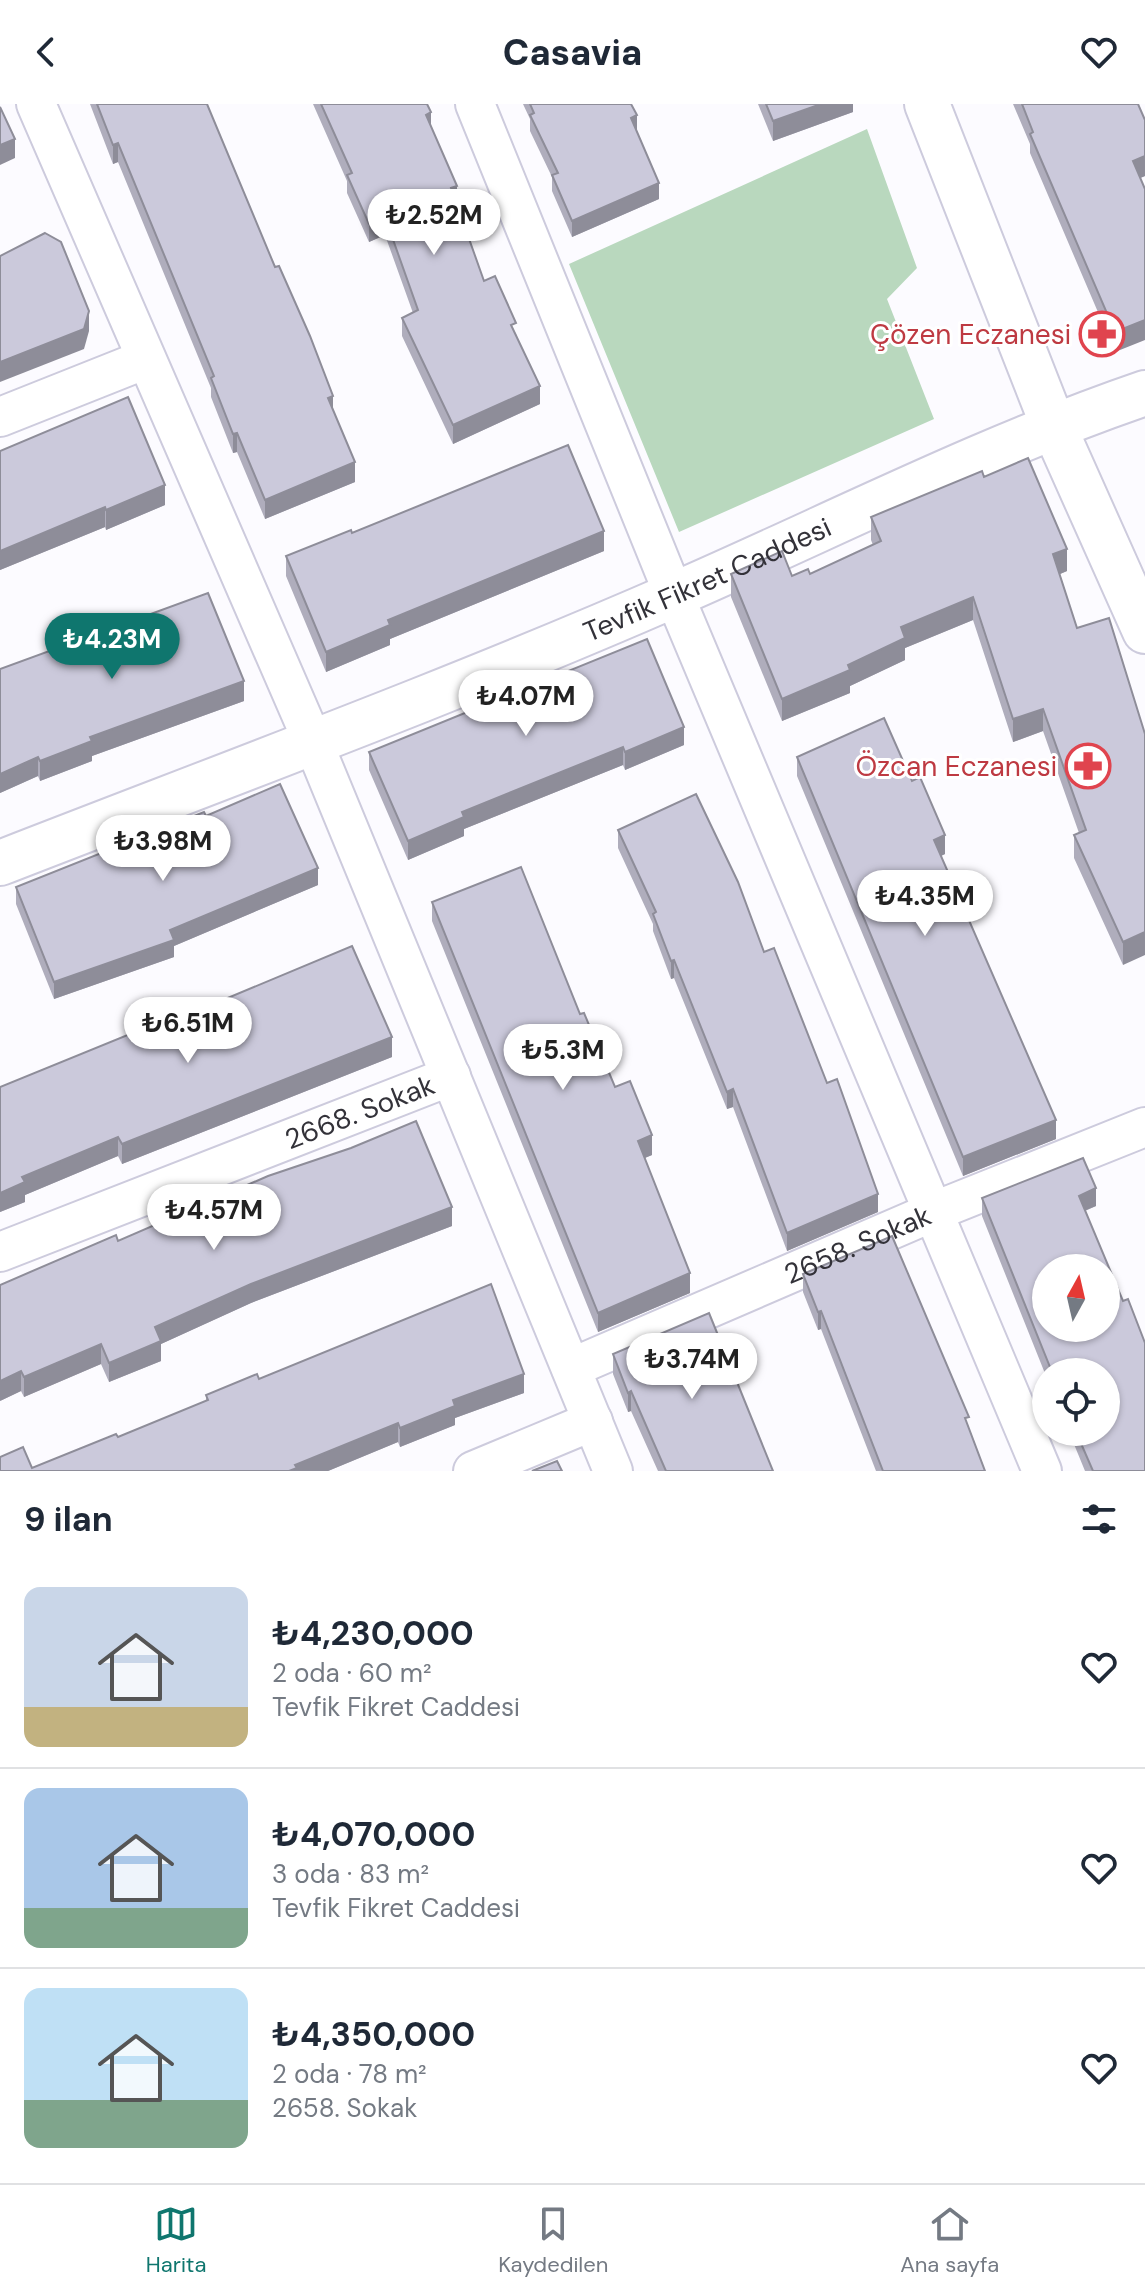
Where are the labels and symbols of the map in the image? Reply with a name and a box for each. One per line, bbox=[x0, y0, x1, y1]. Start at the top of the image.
pin: ₺2.52M bbox=[369, 189, 499, 257]
pharmacy icon: Çözen Eczanesi bbox=[1078, 310, 1126, 358]
place label: Çözen Eczanesi bbox=[870, 316, 1071, 353]
street label: Tevfik Fikret Caddesi bbox=[578, 508, 837, 650]
pin: ₺4.23M bbox=[47, 613, 177, 681]
pin: ₺4.07M bbox=[461, 670, 591, 738]
pharmacy icon: Özcan Eczanesi bbox=[1064, 742, 1112, 790]
place label: Özcan Eczanesi bbox=[856, 748, 1057, 785]
pin: ₺3.98M bbox=[98, 815, 228, 883]
pin: ₺4.35M bbox=[860, 870, 990, 938]
pin: ₺6.51M bbox=[123, 997, 253, 1065]
pin: ₺5.3M bbox=[507, 1024, 619, 1092]
street label: 2668. Sokak bbox=[279, 1066, 440, 1158]
pin: ₺4.57M bbox=[149, 1184, 279, 1252]
street label: 2658. Sokak bbox=[778, 1196, 937, 1292]
north arrow bbox=[1032, 1254, 1120, 1342]
pin: ₺3.74M bbox=[627, 1333, 757, 1401]

